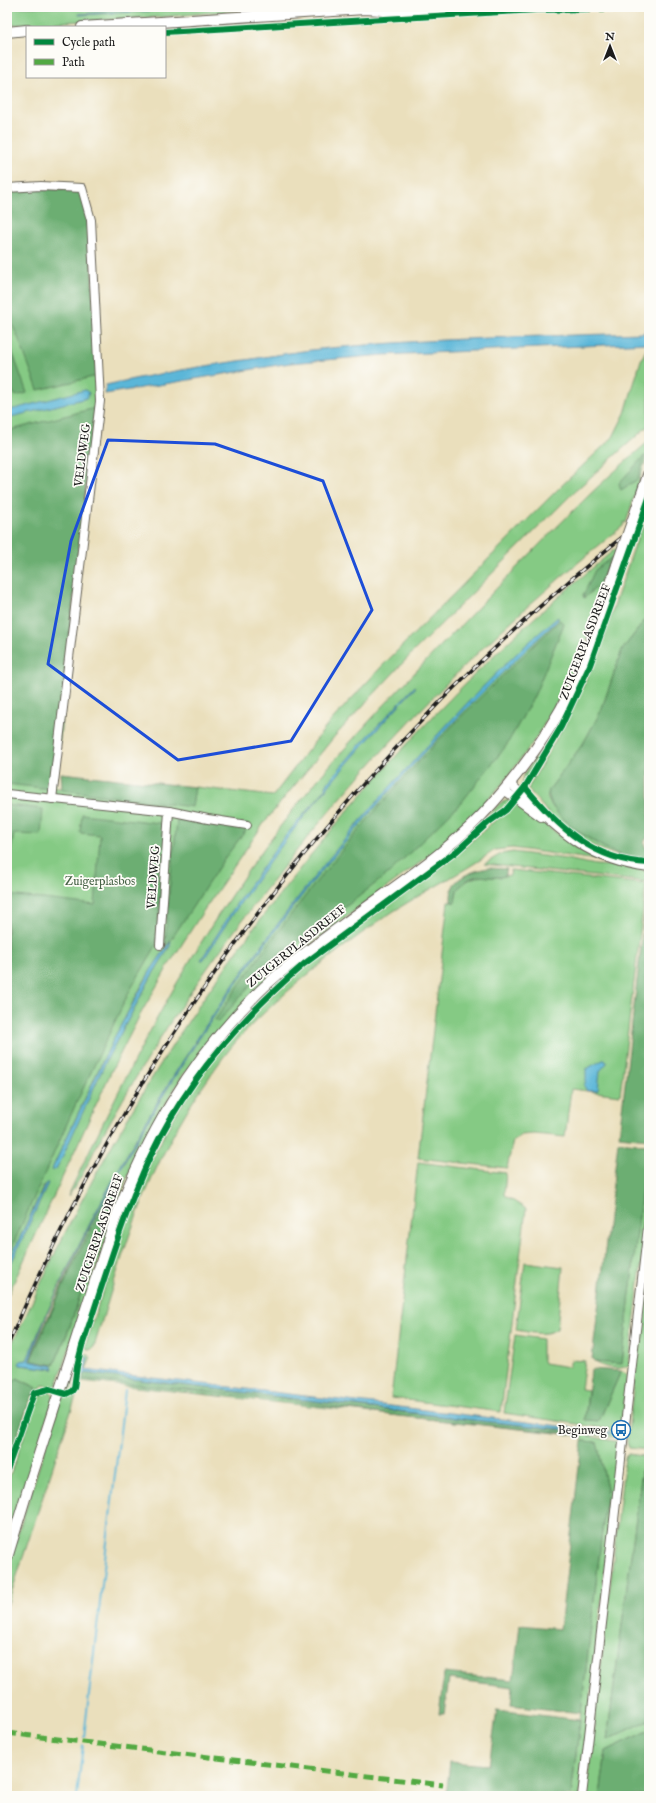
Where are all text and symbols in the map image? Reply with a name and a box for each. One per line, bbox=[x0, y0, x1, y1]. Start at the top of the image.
legend bbox=[26, 26, 166, 78]
north arrow bbox=[590, 26, 630, 66]
text: N bbox=[604, 30, 615, 44]
text: Cycle path bbox=[62, 35, 116, 51]
text: Path bbox=[62, 55, 85, 70]
street label: VELDWEG bbox=[71, 422, 94, 488]
street label: ZUIGERPLASDREEF bbox=[556, 582, 615, 702]
street label: VELDWEG bbox=[144, 844, 163, 910]
park label: Zuigerplasbos bbox=[65, 874, 135, 890]
street label: ZUIGERPLASDREEF bbox=[244, 902, 349, 991]
street label: ZUIGERPLASDREEF bbox=[72, 1172, 127, 1294]
bus stop icon: Beginweg bbox=[610, 1419, 632, 1441]
place label: Beginweg bbox=[558, 1423, 607, 1438]

